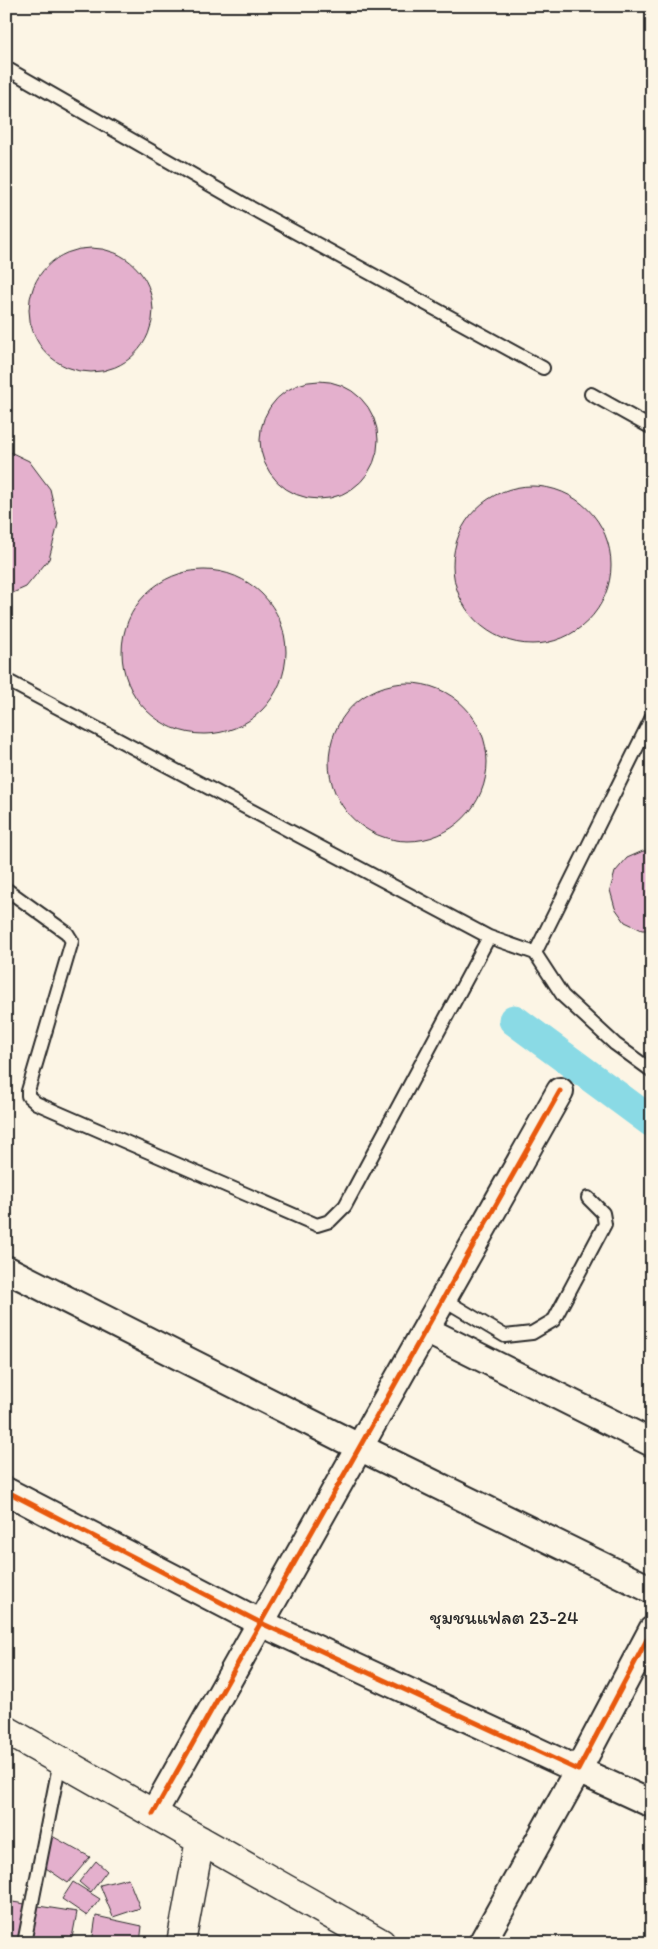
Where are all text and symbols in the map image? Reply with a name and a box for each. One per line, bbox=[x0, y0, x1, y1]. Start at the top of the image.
district label: ชุมชนแฟลต 23-24 bbox=[430, 1606, 578, 1630]

